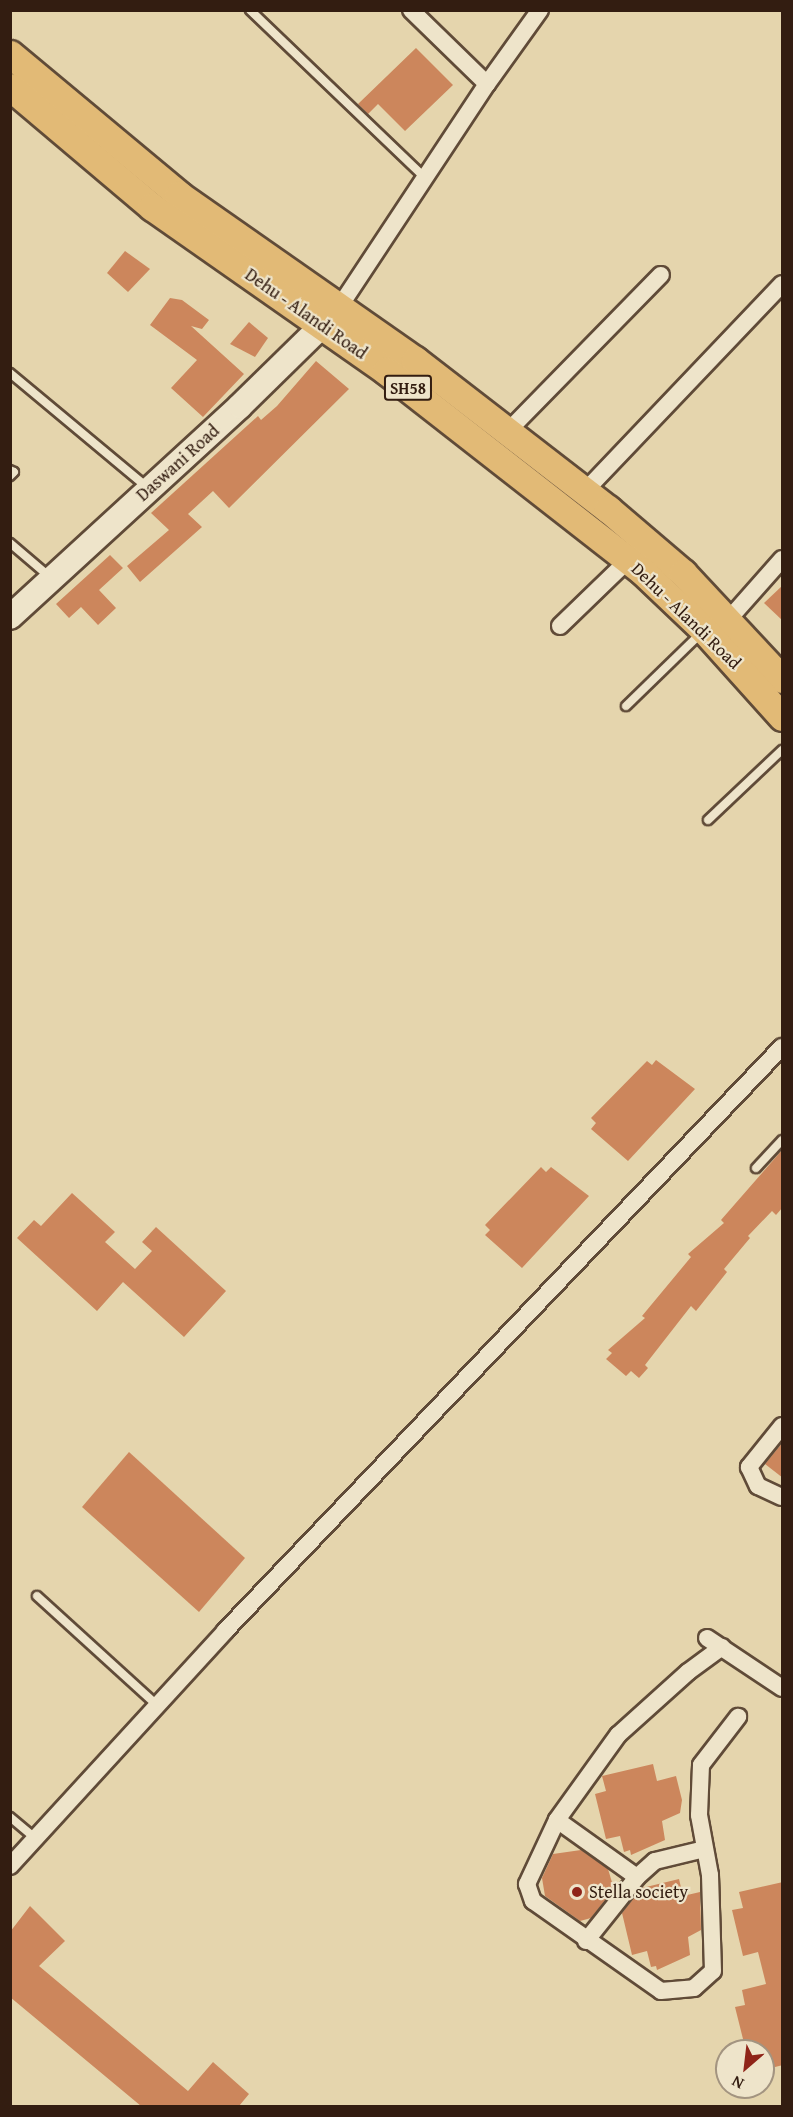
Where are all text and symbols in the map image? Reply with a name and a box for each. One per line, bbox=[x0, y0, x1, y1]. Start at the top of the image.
street label: Dehu - Alandi Road bbox=[241, 264, 371, 364]
road number: SH58 bbox=[382, 375, 434, 401]
street label: Daswani Road bbox=[132, 420, 224, 506]
street label: Dehu - Alandi Road bbox=[627, 558, 745, 674]
place label: Stella society bbox=[589, 1881, 688, 1903]
marker: Stella society bbox=[570, 1885, 584, 1899]
north arrow bbox=[715, 2039, 775, 2099]
text: N bbox=[727, 2070, 748, 2096]

